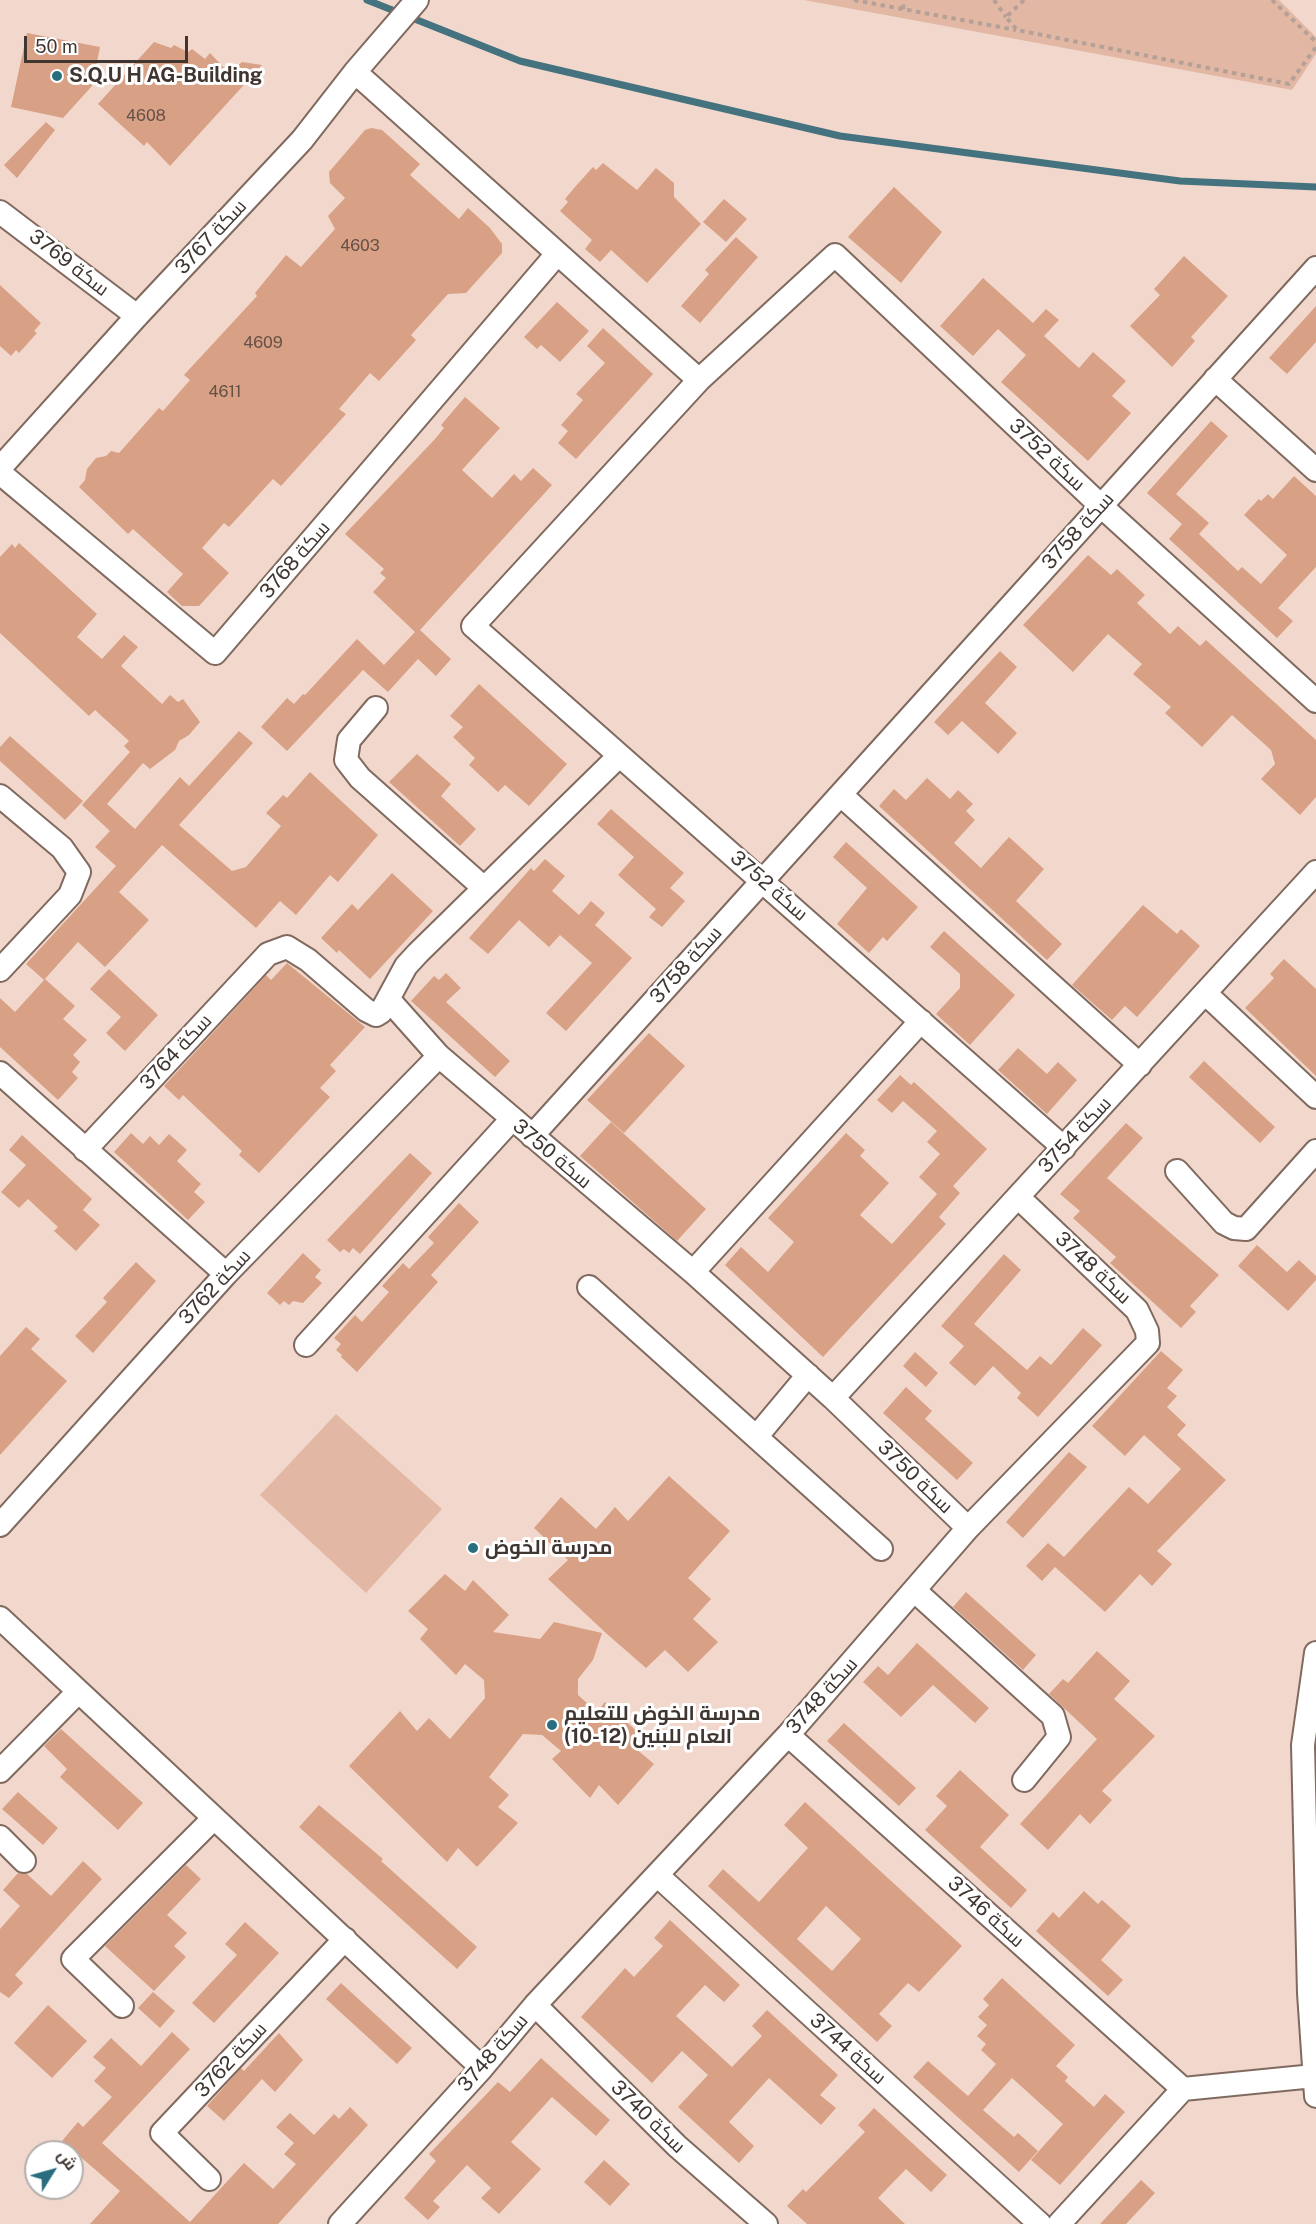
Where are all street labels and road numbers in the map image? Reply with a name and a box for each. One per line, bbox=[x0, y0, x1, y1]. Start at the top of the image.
street label: سكة 3767 bbox=[170, 194, 252, 280]
street label: سكة 3769 bbox=[24, 224, 114, 302]
street label: سكة 3752 bbox=[1004, 414, 1090, 496]
street label: سكة 3758 bbox=[1037, 487, 1119, 575]
street label: سكة 3768 bbox=[255, 516, 335, 604]
street label: سكة 3752 bbox=[725, 846, 813, 926]
street label: سكة 3758 bbox=[645, 921, 727, 1009]
street label: سكة 3764 bbox=[135, 1009, 217, 1095]
street label: سكة 3754 bbox=[1034, 1092, 1116, 1178]
street label: سكة 3750 bbox=[508, 1114, 596, 1194]
street label: سكة 3748 bbox=[1050, 1227, 1136, 1309]
street label: سكة 3762 bbox=[174, 1244, 256, 1330]
street label: سكة 3750 bbox=[872, 1435, 958, 1519]
street label: سكة 3748 bbox=[781, 1653, 863, 1739]
street label: سكة 3746 bbox=[943, 1871, 1029, 1953]
street label: سكة 3744 bbox=[805, 2008, 891, 2090]
street label: سكة 3748 bbox=[453, 2009, 533, 2097]
street label: سكة 3762 bbox=[190, 2017, 272, 2103]
street label: سكة 3740 bbox=[606, 2075, 690, 2159]

